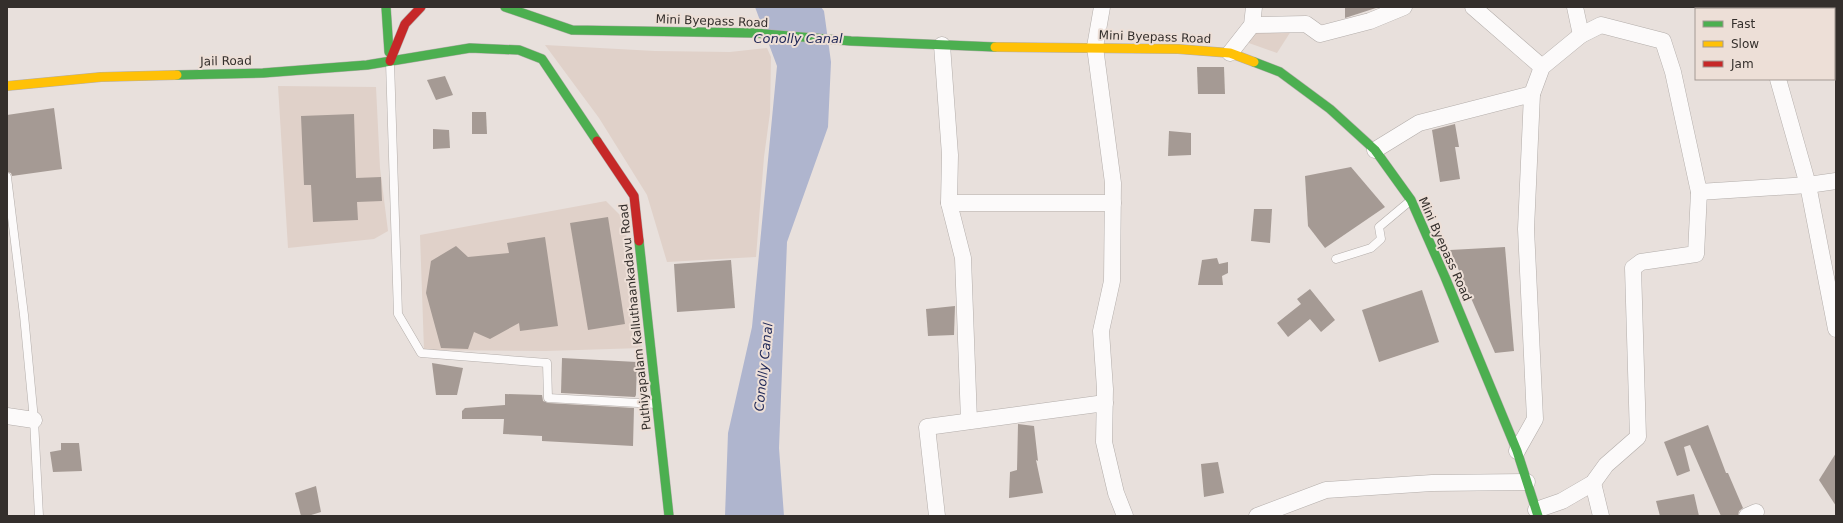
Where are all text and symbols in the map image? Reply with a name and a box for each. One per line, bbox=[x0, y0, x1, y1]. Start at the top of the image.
legend bbox=[1695, 8, 1835, 80]
street label: Mini Byepass Road bbox=[656, 12, 768, 30]
text: Fast bbox=[1731, 17, 1755, 31]
street label: Mini Byepass Road bbox=[1099, 28, 1211, 46]
water label: Conolly Canal bbox=[753, 31, 843, 46]
text: Slow bbox=[1731, 37, 1759, 51]
street label: Jail Road bbox=[199, 54, 252, 68]
text: Jam bbox=[1730, 57, 1754, 71]
street label: Mini Byepass Road bbox=[1416, 195, 1474, 303]
street label: Puthiyapalam Kalluthaankadavu Road bbox=[616, 203, 654, 431]
water label: Conolly Canal bbox=[751, 322, 776, 412]

